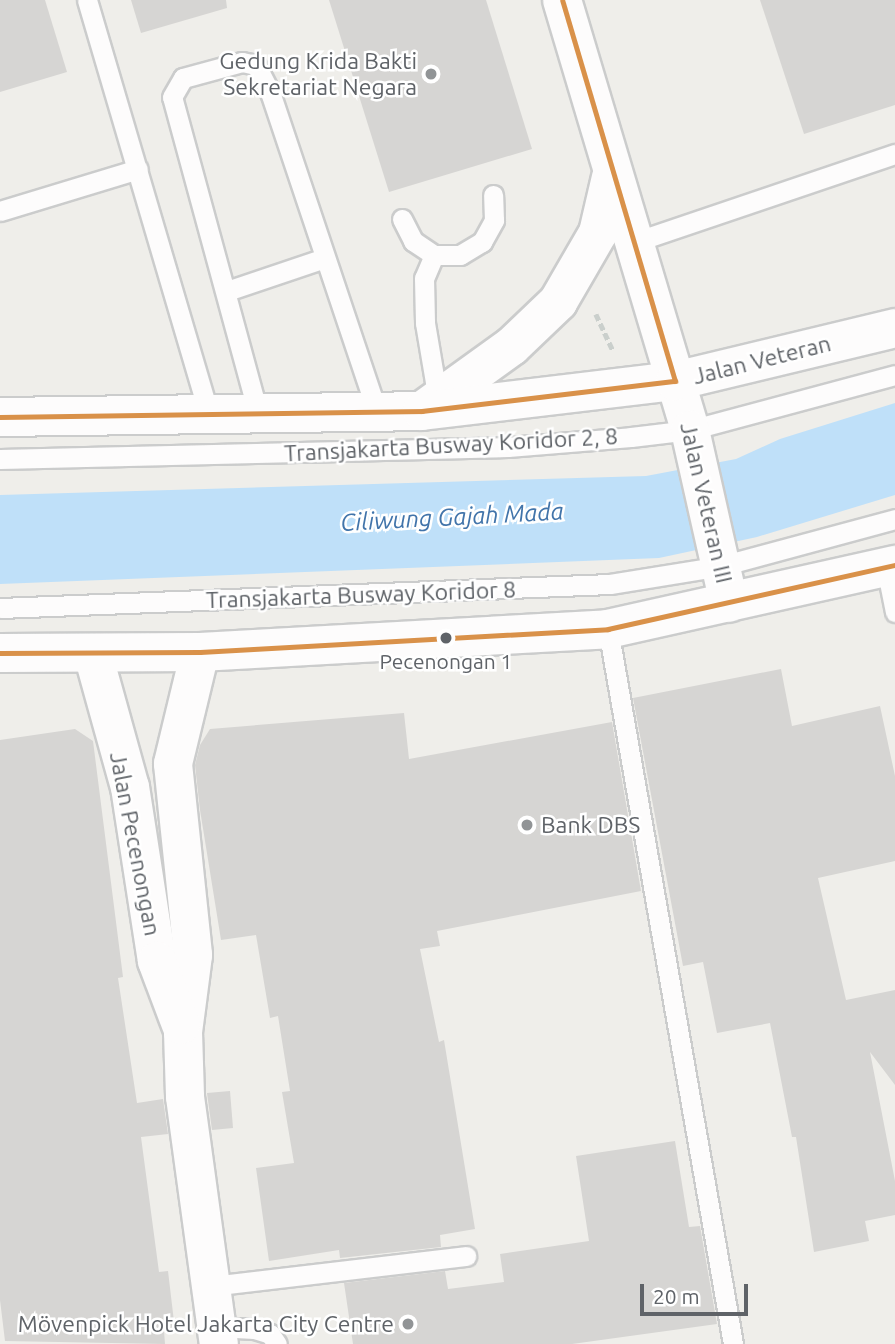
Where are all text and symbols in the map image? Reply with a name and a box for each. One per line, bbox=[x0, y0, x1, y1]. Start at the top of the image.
place label: Gedung Krida Bakti Sekretariat Negara bbox=[219, 47, 417, 101]
marker: Gedung Krida Bakti Sekretariat Negara bbox=[423, 66, 439, 82]
street label: Jalan Veteran bbox=[690, 330, 834, 390]
street label: Jalan Veteran III bbox=[674, 420, 738, 586]
street label: Transjakarta Busway Koridor 2, 8 bbox=[283, 422, 619, 468]
water label: Ciliwung Gajah Mada bbox=[340, 497, 564, 537]
street label: Transjakarta Busway Koridor 8 bbox=[205, 576, 517, 614]
marker: Pecenongan 1 bbox=[439, 631, 453, 645]
place label: Pecenongan 1 bbox=[380, 648, 512, 674]
street label: Jalan Pecenongan bbox=[104, 750, 166, 938]
place label: Bank DBS bbox=[541, 811, 640, 839]
marker: Bank DBS bbox=[519, 817, 535, 833]
scale bar bbox=[643, 1270, 752, 1314]
text: 20 m bbox=[653, 1284, 700, 1308]
place label: Mövenpick Hotel Jakarta City Centre bbox=[18, 1310, 394, 1338]
marker: Mövenpick Hotel Jakarta City Centre bbox=[400, 1316, 416, 1332]

